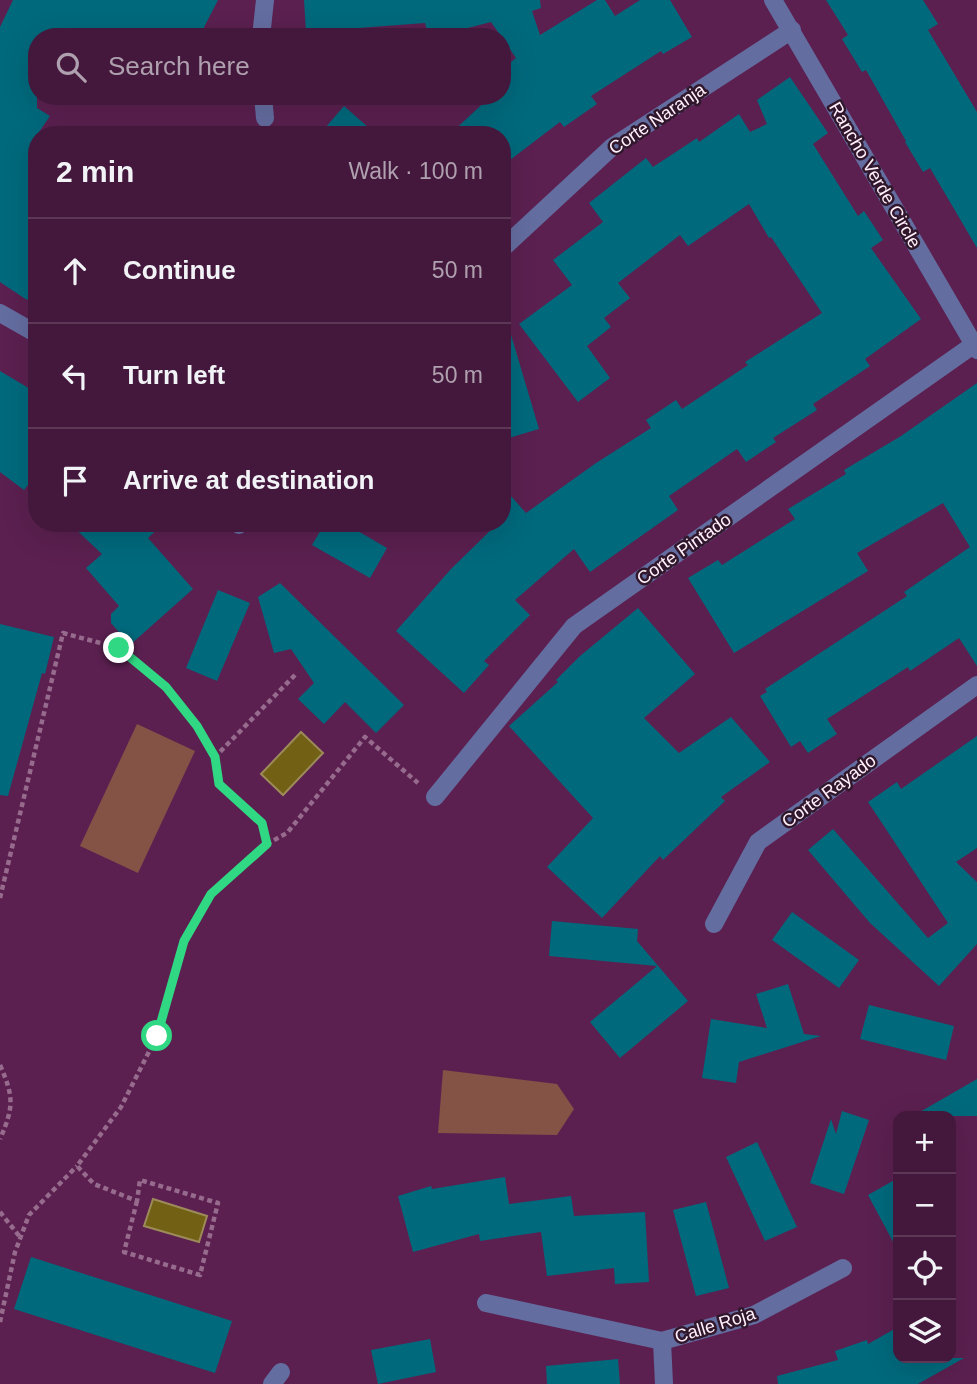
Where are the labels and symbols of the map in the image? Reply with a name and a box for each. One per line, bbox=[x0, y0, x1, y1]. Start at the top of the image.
street label: Corte Naranja bbox=[605, 79, 710, 159]
street label: Rancho Verde Circle bbox=[825, 99, 925, 251]
street label: Corte Pintado bbox=[633, 509, 735, 589]
route end bbox=[103, 632, 134, 663]
street label: Corte Rayado bbox=[778, 750, 880, 832]
route start bbox=[141, 1020, 172, 1051]
street label: Calle Roja bbox=[672, 1303, 759, 1347]

